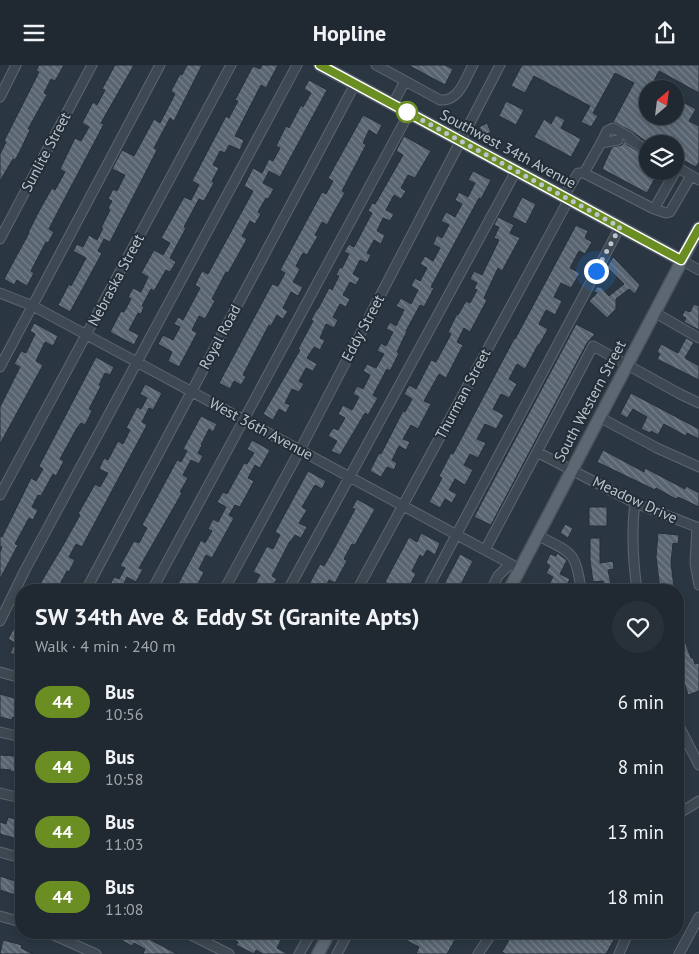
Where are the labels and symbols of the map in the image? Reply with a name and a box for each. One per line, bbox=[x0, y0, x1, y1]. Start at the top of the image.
north arrow bbox=[639, 80, 684, 125]
unlabelled marker bbox=[396, 101, 418, 123]
street label: Southwest 34th Avenue bbox=[437, 105, 579, 192]
street label: Sunlite Street bbox=[17, 109, 74, 195]
street label: Nebraska Street bbox=[83, 230, 148, 329]
your location bbox=[584, 259, 609, 284]
street label: Eddy Street bbox=[337, 291, 388, 364]
street label: Royal Road bbox=[195, 301, 245, 372]
street label: South Western Street bbox=[549, 337, 630, 465]
street label: Thurman Street bbox=[431, 345, 494, 442]
street label: West 36th Avenue bbox=[206, 393, 316, 464]
street label: Meadow Drive bbox=[590, 472, 681, 527]

